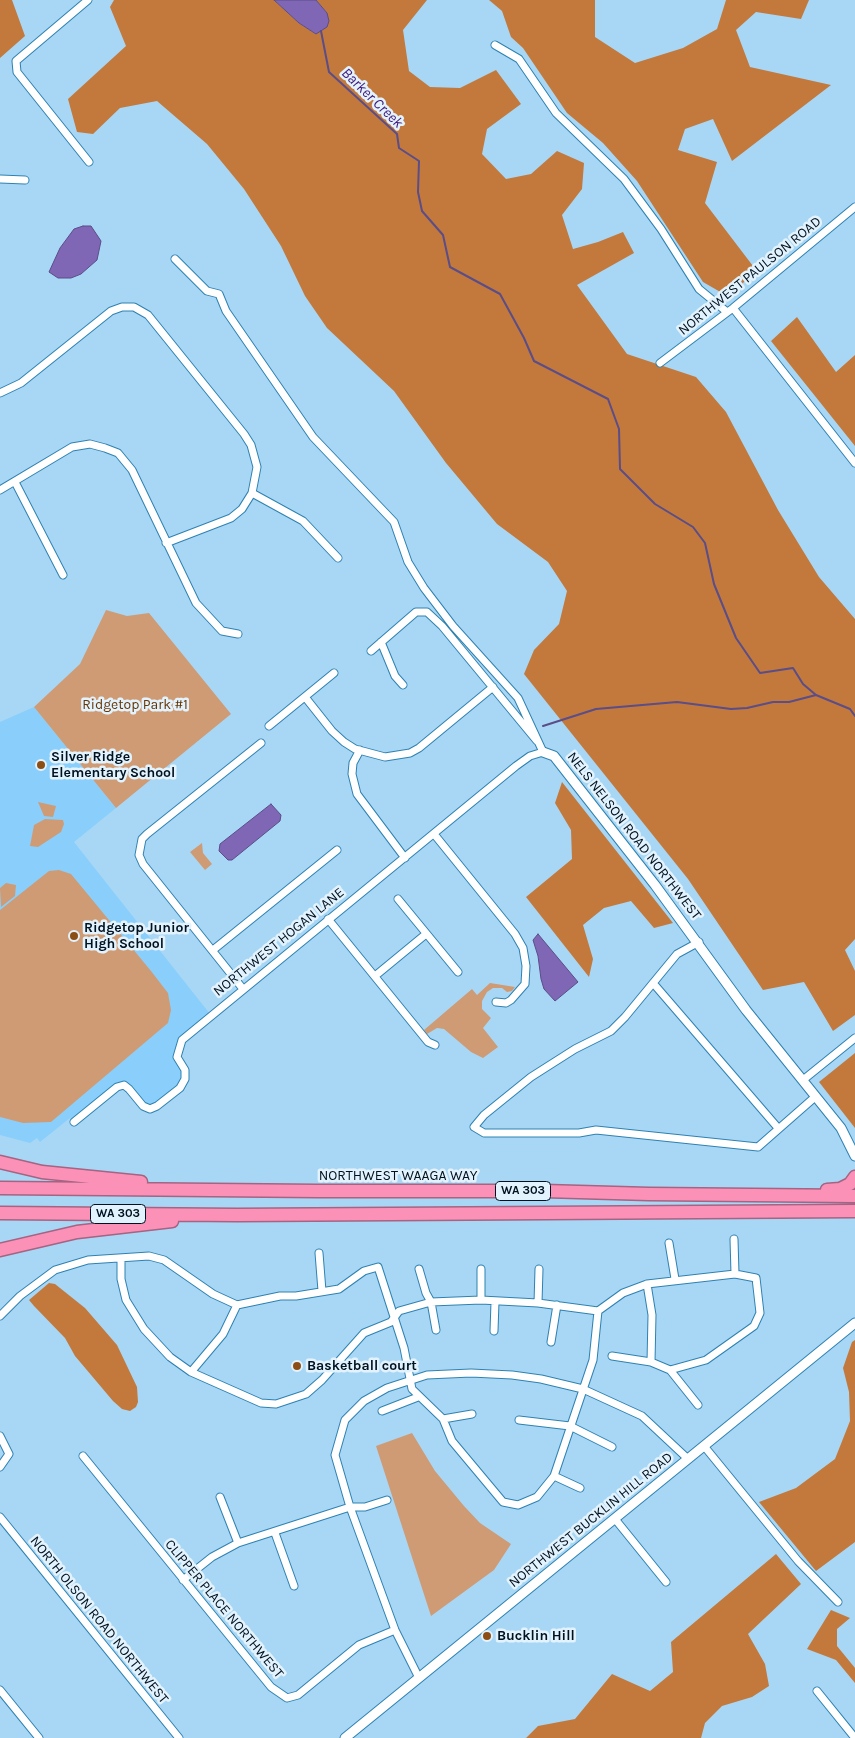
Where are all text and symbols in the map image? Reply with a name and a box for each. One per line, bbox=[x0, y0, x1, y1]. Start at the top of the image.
water label: Barker Creek bbox=[337, 64, 407, 132]
street label: NORTHWEST PAULSON ROAD bbox=[675, 213, 825, 339]
park label: Ridgetop Park #1 bbox=[82, 697, 188, 713]
place label: Silver Ridge Elementary School bbox=[51, 749, 175, 782]
street label: NELS NELSON ROAD NORTHWEST bbox=[563, 749, 705, 923]
marker: Silver Ridge Elementary School bbox=[35, 759, 47, 771]
street label: NORTHWEST HOGAN LANE bbox=[210, 884, 348, 1000]
place label: Ridgetop Junior High School bbox=[84, 920, 189, 952]
marker: Ridgetop Junior High School bbox=[68, 930, 80, 942]
street label: NORTHWEST WAAGA WAY bbox=[319, 1168, 477, 1184]
road number: WA 303 bbox=[496, 1182, 550, 1200]
road number: WA 303 bbox=[90, 1204, 146, 1224]
place label: Basketball court bbox=[307, 1358, 417, 1374]
marker: Basketball court bbox=[291, 1360, 303, 1372]
street label: NORTHWEST BUCKLIN HILL ROAD bbox=[506, 1449, 676, 1591]
street label: NORTH OLSON ROAD NORTHWEST bbox=[26, 1533, 172, 1707]
street label: CLIPPER PLACE NORTHWEST bbox=[161, 1536, 287, 1682]
place label: Bucklin Hill bbox=[497, 1628, 575, 1644]
marker: Bucklin Hill bbox=[481, 1630, 493, 1642]

